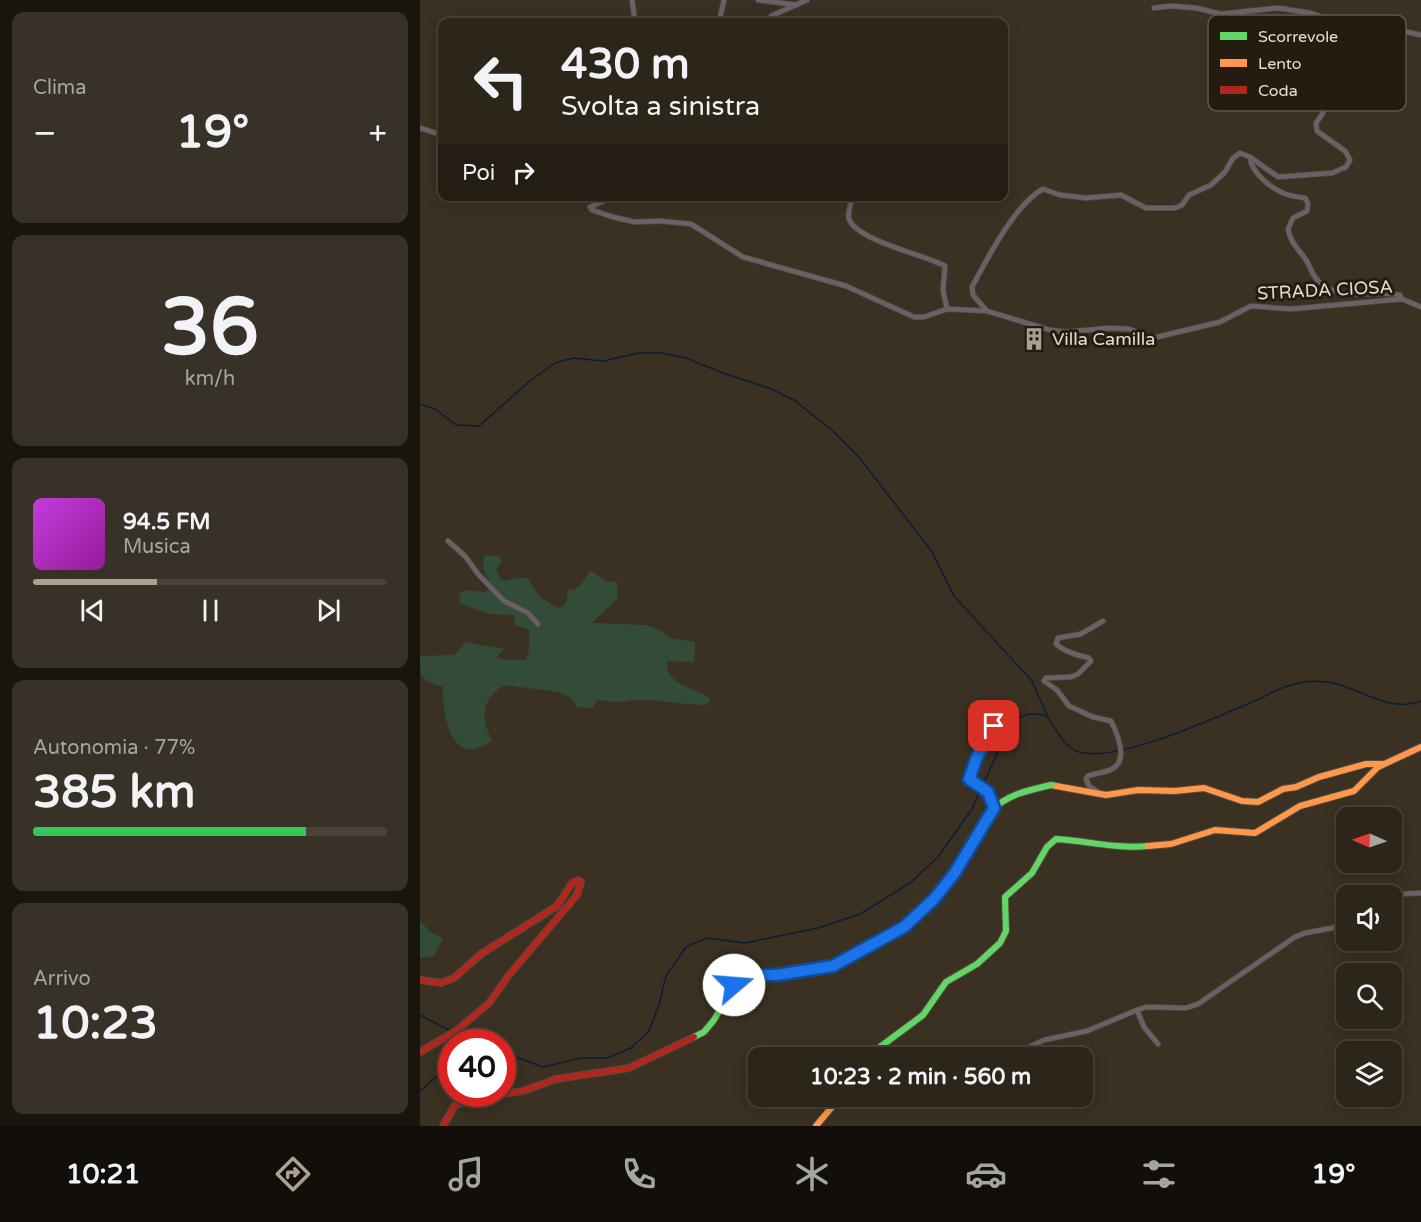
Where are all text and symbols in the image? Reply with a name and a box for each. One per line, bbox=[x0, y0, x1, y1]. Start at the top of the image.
legend bbox=[1208, 15, 1406, 111]
text: Scorrevole bbox=[1258, 27, 1338, 47]
text: 430 m bbox=[561, 39, 690, 90]
icon: left bbox=[462, 42, 540, 120]
text: Lento bbox=[1258, 54, 1302, 74]
text: Clima bbox=[33, 76, 86, 100]
text: Coda bbox=[1258, 81, 1298, 101]
text: Svolta a sinistra bbox=[561, 90, 760, 123]
text: 19° bbox=[176, 106, 249, 160]
text: − bbox=[33, 114, 57, 153]
text: + bbox=[368, 114, 387, 153]
icon: right bbox=[507, 156, 540, 189]
text: Poi bbox=[462, 160, 495, 186]
street label: STRADA CIOSA bbox=[1257, 275, 1393, 305]
text: 36 bbox=[161, 281, 259, 375]
building icon: Villa Camilla bbox=[1021, 326, 1047, 352]
place label: Villa Camilla bbox=[1052, 328, 1155, 350]
text: km/h bbox=[185, 367, 235, 391]
text: 94.5 FM bbox=[123, 509, 211, 535]
text: Musica bbox=[123, 535, 191, 559]
icon: previous bbox=[76, 594, 109, 627]
icon: pause bbox=[194, 594, 227, 627]
icon: next bbox=[312, 594, 345, 627]
pin bbox=[968, 700, 1019, 751]
icon: arrive bbox=[977, 709, 1010, 742]
text: Autonomia · 77% bbox=[33, 736, 195, 760]
text: 385 km bbox=[33, 766, 195, 820]
north arrow bbox=[1336, 807, 1402, 873]
map controls bbox=[1336, 807, 1402, 1107]
button: sound bbox=[1336, 885, 1402, 951]
position arrow bbox=[702, 953, 766, 1017]
button: search bbox=[1336, 963, 1402, 1029]
text: Arrivo bbox=[33, 967, 91, 991]
text: 10:23 bbox=[33, 997, 158, 1051]
speed limit sign: 40 bbox=[438, 1029, 516, 1107]
button: layers bbox=[1336, 1041, 1402, 1107]
text: 10:23 · 2 min · 560 m bbox=[810, 1064, 1031, 1090]
icon: directions bbox=[272, 1153, 314, 1195]
icon: music bbox=[445, 1153, 487, 1195]
icon: phone bbox=[618, 1153, 660, 1195]
icon: climate bbox=[791, 1153, 833, 1195]
icon: car bbox=[965, 1153, 1007, 1195]
icon: filters bbox=[1138, 1153, 1180, 1195]
text: 10:21 bbox=[66, 1158, 140, 1191]
text: 19° bbox=[1311, 1158, 1355, 1191]

